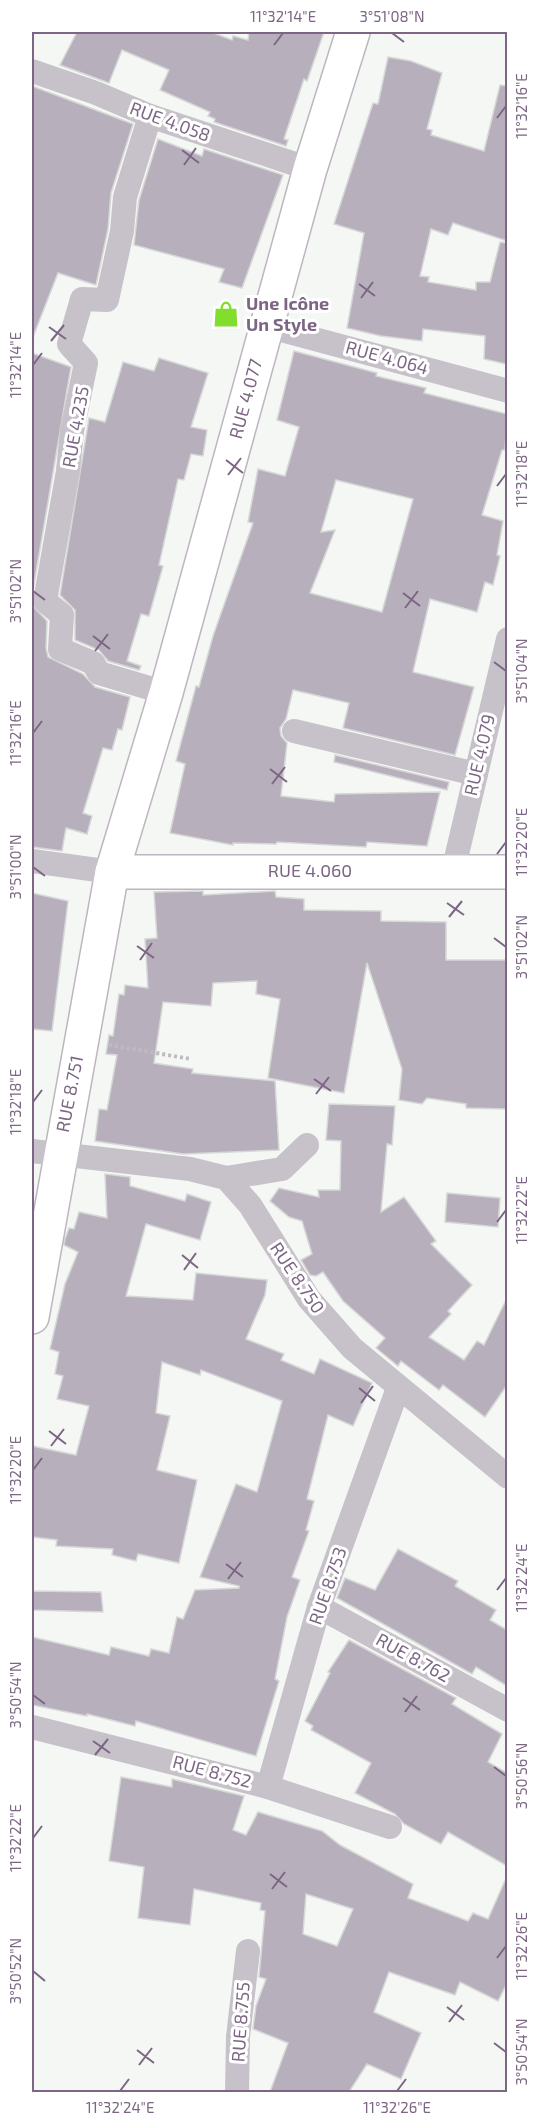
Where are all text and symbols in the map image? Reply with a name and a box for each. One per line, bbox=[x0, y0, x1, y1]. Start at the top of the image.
text: 11°32'14"E bbox=[250, 7, 316, 25]
text: 3°51'08"N bbox=[360, 7, 424, 25]
text: 11°32'16"E bbox=[512, 73, 530, 139]
street label: RUE 4.058 bbox=[127, 96, 213, 146]
place label: Une Icône Un Style bbox=[246, 292, 329, 335]
shop icon: Une Icône Un Style bbox=[211, 299, 241, 329]
text: 11°32'14"E bbox=[6, 332, 24, 398]
street label: RUE 4.064 bbox=[344, 335, 431, 379]
street label: RUE 4.077 bbox=[224, 356, 266, 441]
street label: RUE 4.235 bbox=[57, 384, 93, 469]
text: 11°32'18"E bbox=[512, 441, 530, 507]
text: 3°51'02"N bbox=[6, 559, 24, 623]
text: 3°51'04"N bbox=[512, 638, 530, 704]
text: 11°32'16"E bbox=[6, 700, 24, 766]
street label: RUE 4.079 bbox=[459, 712, 499, 798]
text: 11°32'20"E bbox=[512, 808, 530, 876]
text: 3°51'00"N bbox=[6, 835, 24, 899]
street label: RUE 4.060 bbox=[268, 859, 352, 881]
text: 3°51'02"N bbox=[512, 915, 530, 979]
street label: RUE 8.751 bbox=[51, 1054, 87, 1134]
text: 11°32'18"E bbox=[6, 1069, 24, 1135]
text: 11°32'22"E bbox=[512, 1176, 530, 1244]
street label: RUE 8.750 bbox=[266, 1238, 330, 1317]
text: 11°32'20"E bbox=[6, 1436, 24, 1504]
street label: RUE 8.753 bbox=[304, 1544, 351, 1627]
text: 11°32'24"E bbox=[512, 1544, 530, 1612]
street label: RUE 8.762 bbox=[373, 1628, 454, 1686]
text: 3°50'54"N bbox=[6, 1661, 24, 1729]
text: 3°50'56"N bbox=[512, 1743, 530, 1809]
street label: RUE 8.752 bbox=[170, 1750, 254, 1792]
text: 11°32'22"E bbox=[6, 1804, 24, 1872]
text: 11°32'26"E bbox=[512, 1912, 530, 1980]
text: 3°50'52"N bbox=[6, 1938, 24, 2004]
street label: RUE 8.755 bbox=[226, 1981, 254, 2063]
text: 3°50'54"N bbox=[512, 2018, 530, 2086]
text: 11°32'24"E bbox=[86, 2098, 154, 2116]
text: 11°32'26"E bbox=[363, 2098, 431, 2116]

